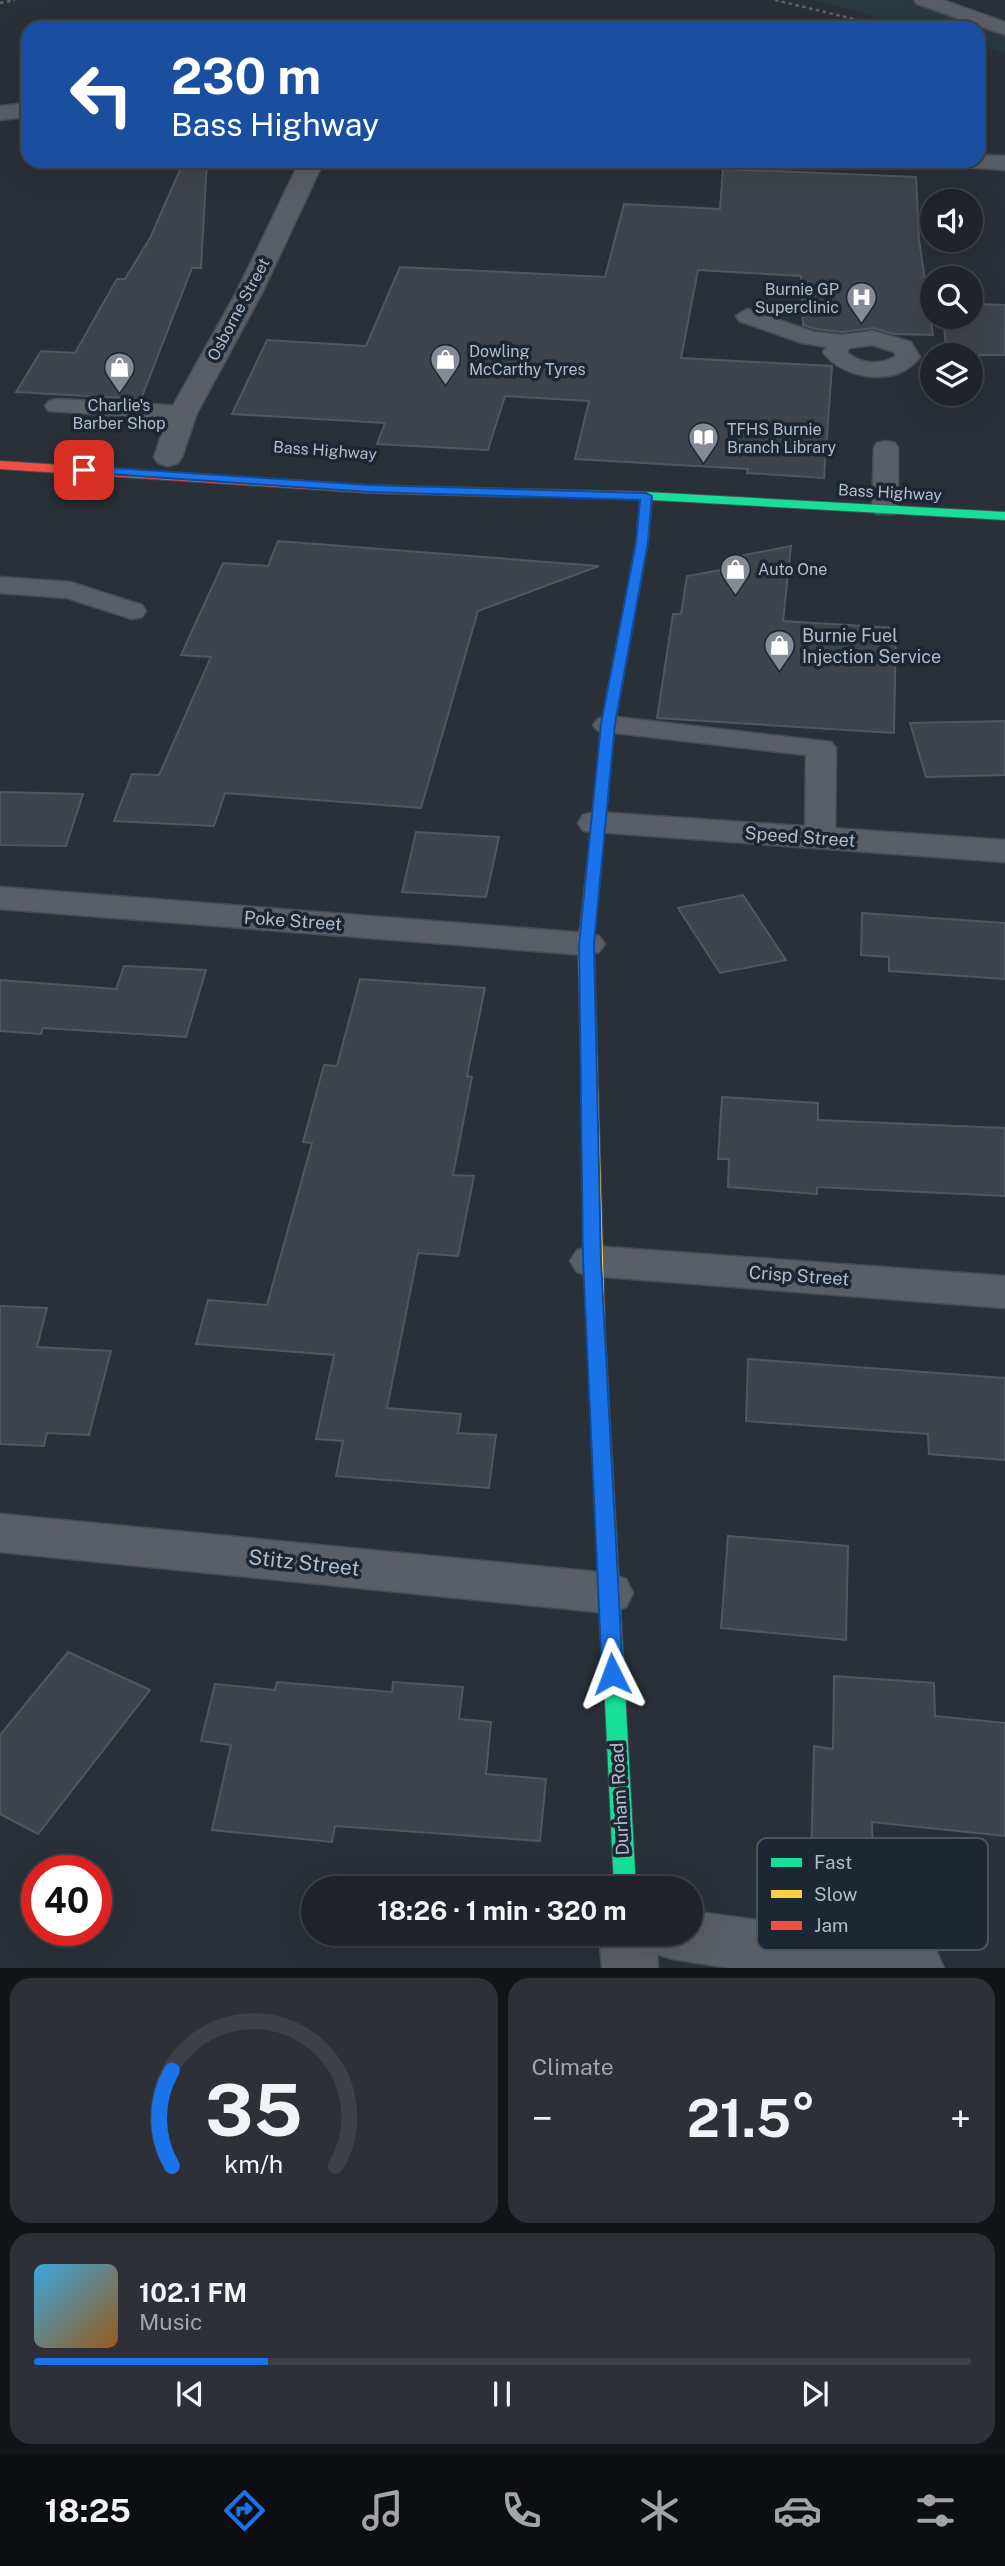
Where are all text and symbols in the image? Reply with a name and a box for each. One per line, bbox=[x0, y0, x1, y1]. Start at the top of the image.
text: 230 m bbox=[171, 47, 321, 105]
icon: left bbox=[56, 49, 147, 140]
text: Bass Highway bbox=[171, 106, 379, 143]
map controls bbox=[920, 189, 983, 406]
button: sound bbox=[920, 189, 983, 252]
street label: Osborne Street bbox=[203, 255, 273, 364]
button: search bbox=[920, 266, 983, 329]
place label: Burnie GP Superclinic bbox=[755, 280, 839, 317]
hospital icon: Burnie GP Superclinic bbox=[845, 281, 879, 325]
place label: Dowling McCarthy Tyres bbox=[469, 342, 586, 379]
shop icon: Dowling McCarthy Tyres bbox=[429, 343, 463, 387]
button: layers bbox=[920, 343, 983, 406]
shop icon: Charlie's Barber Shop bbox=[102, 351, 136, 395]
place label: Charlie's Barber Shop bbox=[72, 396, 166, 433]
place label: TFHS Burnie Branch Library bbox=[727, 420, 837, 457]
library icon: TFHS Burnie Branch Library bbox=[687, 421, 721, 465]
street label: Bass Highway bbox=[272, 437, 378, 464]
pin bbox=[54, 440, 114, 500]
icon: arrive bbox=[65, 451, 103, 489]
street label: Bass Highway bbox=[838, 480, 943, 505]
shop icon: Auto One bbox=[718, 552, 752, 596]
place label: Auto One bbox=[758, 560, 827, 579]
place label: Burnie Fuel Injection Service bbox=[802, 625, 941, 667]
shop icon: Burnie Fuel Injection Service bbox=[762, 629, 796, 673]
street label: Speed Street bbox=[744, 822, 856, 851]
street label: Poke Street bbox=[243, 907, 343, 934]
street label: Crisp Street bbox=[748, 1262, 850, 1289]
street label: Stitz Street bbox=[247, 1544, 361, 1581]
position arrow bbox=[575, 1637, 649, 1711]
street label: Durham Road bbox=[606, 1742, 633, 1856]
legend bbox=[757, 1838, 988, 1950]
text: Fast bbox=[814, 1851, 852, 1873]
speed limit sign: 40 bbox=[21, 1855, 112, 1946]
text: Slow bbox=[814, 1883, 858, 1905]
text: 18:26 · 1 min · 320 m bbox=[378, 1895, 626, 1926]
text: Jam bbox=[814, 1914, 848, 1936]
text: Climate bbox=[532, 2053, 614, 2080]
text: 35 bbox=[205, 2068, 303, 2153]
text: 21.5° bbox=[687, 2088, 816, 2149]
text: − bbox=[532, 2096, 553, 2141]
text: + bbox=[950, 2096, 971, 2141]
text: km/h bbox=[224, 2149, 283, 2179]
text: 102.1 FM bbox=[139, 2277, 247, 2308]
text: Music bbox=[139, 2308, 203, 2335]
icon: previous bbox=[171, 2375, 209, 2413]
icon: pause bbox=[483, 2375, 521, 2413]
icon: next bbox=[796, 2375, 834, 2413]
icon: directions bbox=[220, 2486, 269, 2535]
icon: music bbox=[358, 2486, 407, 2535]
icon: phone bbox=[497, 2486, 546, 2535]
icon: climate bbox=[635, 2486, 684, 2535]
icon: car bbox=[773, 2486, 822, 2535]
icon: filters bbox=[911, 2486, 960, 2535]
text: 18:25 bbox=[45, 2492, 131, 2529]

